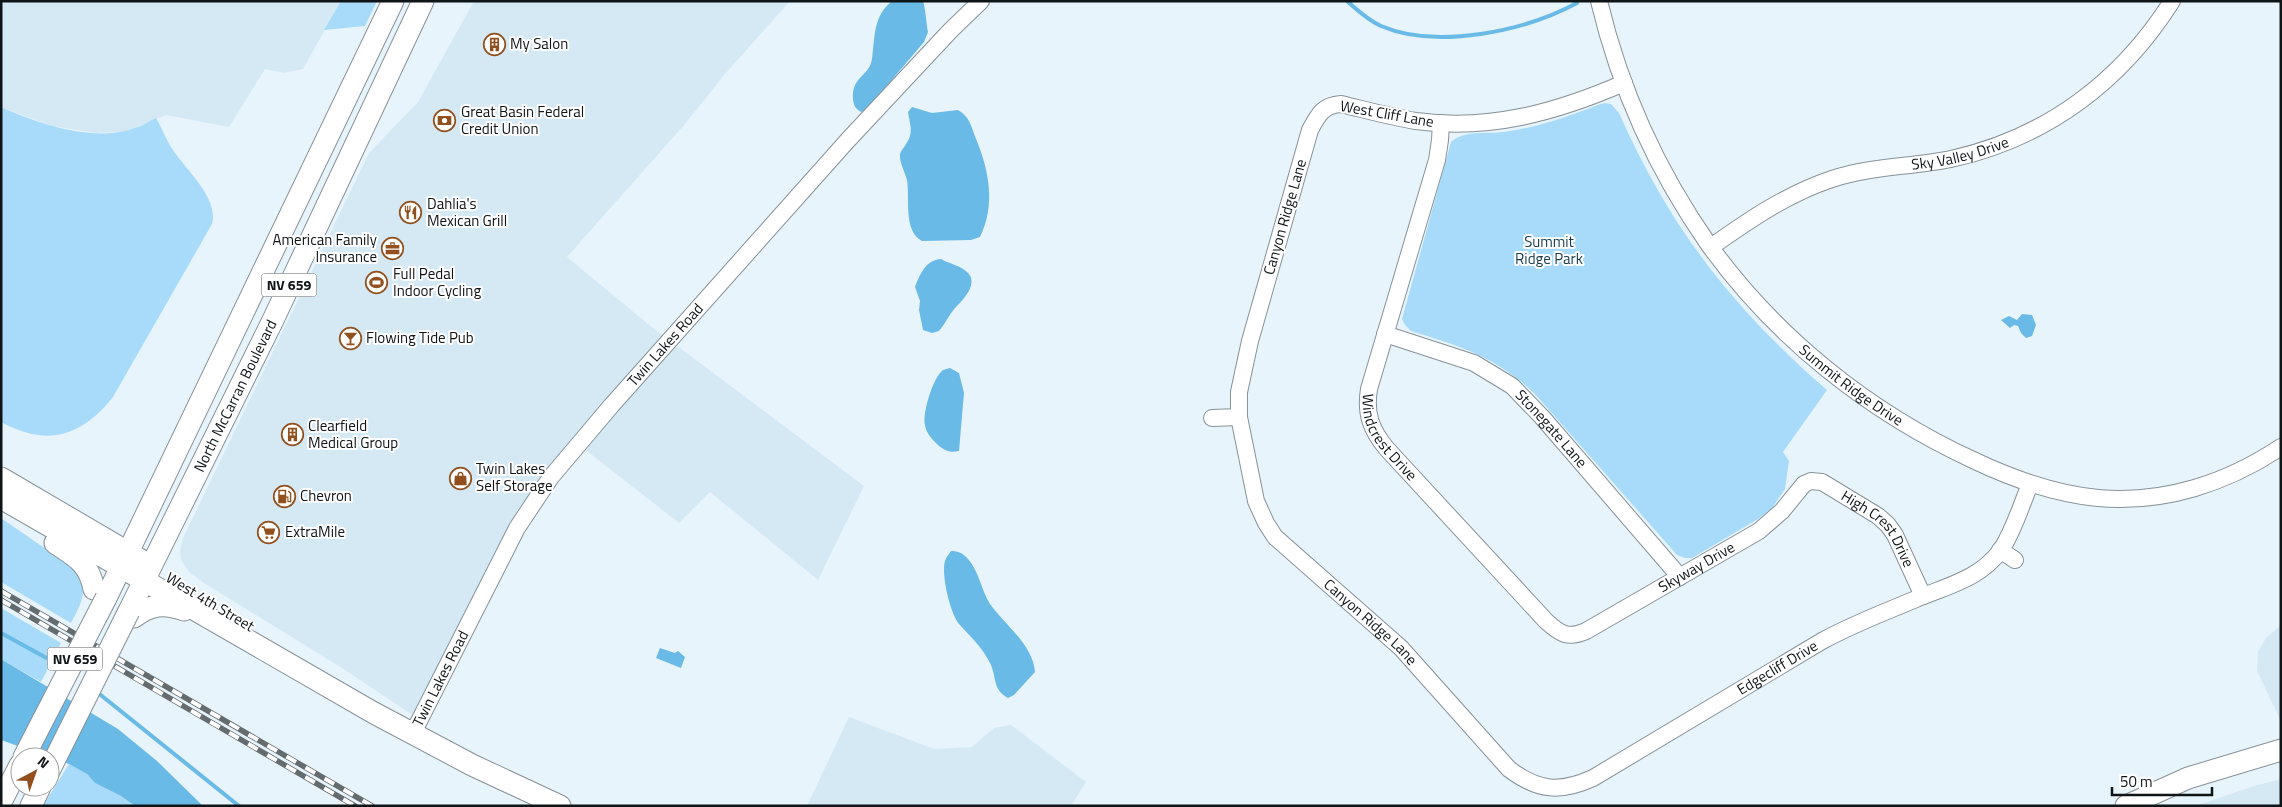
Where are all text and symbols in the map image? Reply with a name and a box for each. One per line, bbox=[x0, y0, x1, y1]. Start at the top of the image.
building icon: My Salon bbox=[482, 32, 506, 56]
place label: My Salon bbox=[510, 32, 568, 55]
street label: West Cliff Lane bbox=[1339, 94, 1436, 133]
place label: Great Basin Federal Credit Union bbox=[461, 100, 584, 140]
bank icon: Great Basin Federal Credit Union bbox=[433, 109, 457, 133]
street label: Sky Valley Drive bbox=[1910, 130, 2012, 176]
street label: Canyon Ridge Lane bbox=[1257, 156, 1312, 277]
place label: Dahlia's Mexican Grill bbox=[427, 192, 507, 232]
restaurant icon: Dahlia's Mexican Grill bbox=[399, 201, 423, 225]
place label: American Family Insurance bbox=[273, 228, 377, 268]
park label: Summit Ridge Park bbox=[1515, 230, 1583, 270]
office icon: American Family Insurance bbox=[381, 237, 405, 261]
place label: Full Pedal Indoor Cycling bbox=[393, 262, 481, 302]
sports icon: Full Pedal Indoor Cycling bbox=[365, 271, 389, 295]
road number: NV 659 bbox=[262, 274, 316, 296]
street label: Twin Lakes Road bbox=[622, 298, 709, 391]
street label: North McCarran Boulevard bbox=[188, 315, 282, 476]
bar icon: Flowing Tide Pub bbox=[338, 326, 362, 350]
place label: Flowing Tide Pub bbox=[366, 326, 474, 349]
street label: Summit Ridge Drive bbox=[1794, 339, 1908, 431]
street label: Stonegate Lane bbox=[1510, 384, 1593, 473]
street label: Windcrest Drive bbox=[1357, 393, 1423, 486]
place label: Clearfield Medical Group bbox=[308, 414, 398, 454]
building icon: Clearfield Medical Group bbox=[280, 423, 304, 447]
place label: Twin Lakes Self Storage bbox=[476, 457, 553, 497]
shop icon: Twin Lakes Self Storage bbox=[448, 466, 472, 490]
fuel station icon: Chevron bbox=[272, 484, 296, 508]
place label: Chevron bbox=[300, 484, 352, 507]
street label: High Crest Drive bbox=[1837, 484, 1920, 571]
supermarket icon: ExtraMile bbox=[257, 520, 281, 544]
place label: ExtraMile bbox=[285, 520, 345, 543]
street label: Skyway Drive bbox=[1654, 535, 1739, 598]
street label: West 4th Street bbox=[162, 566, 260, 638]
street label: Canyon Ridge Lane bbox=[1319, 573, 1423, 670]
street label: Twin Lakes Road bbox=[406, 626, 474, 730]
street label: Edgecliff Drive bbox=[1732, 634, 1822, 700]
road number: NV 659 bbox=[48, 648, 102, 671]
north arrow bbox=[10, 747, 60, 797]
text: N bbox=[33, 751, 54, 773]
scale bar bbox=[2112, 764, 2212, 796]
text: 50 m bbox=[2120, 770, 2153, 793]

